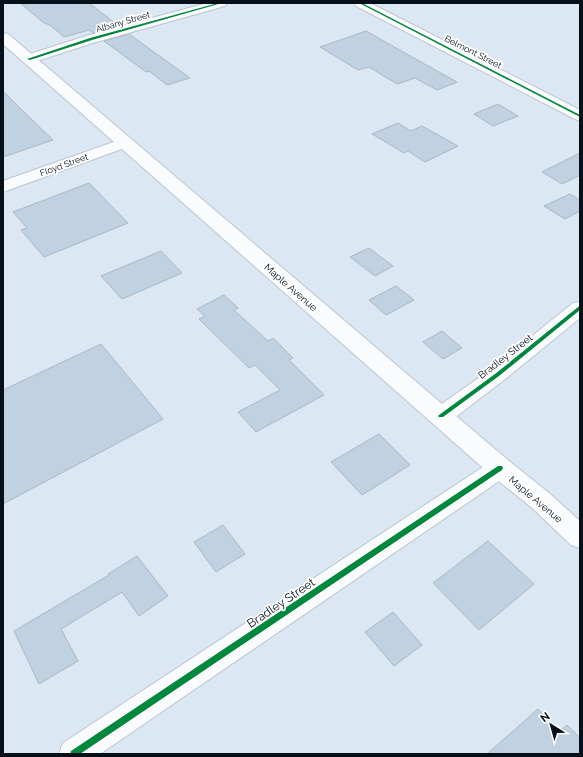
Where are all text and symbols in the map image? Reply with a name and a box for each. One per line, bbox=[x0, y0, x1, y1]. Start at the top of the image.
street label: Albany Street bbox=[95, 9, 151, 35]
street label: Belmont Street bbox=[443, 33, 503, 71]
street label: Floyd Street bbox=[39, 152, 89, 178]
street label: Maple Avenue bbox=[262, 261, 319, 313]
street label: Bradley Street bbox=[476, 331, 535, 381]
street label: Maple Avenue bbox=[507, 474, 565, 525]
street label: Bradley Street bbox=[244, 575, 318, 631]
north arrow bbox=[531, 705, 571, 745]
text: N bbox=[538, 710, 553, 725]

